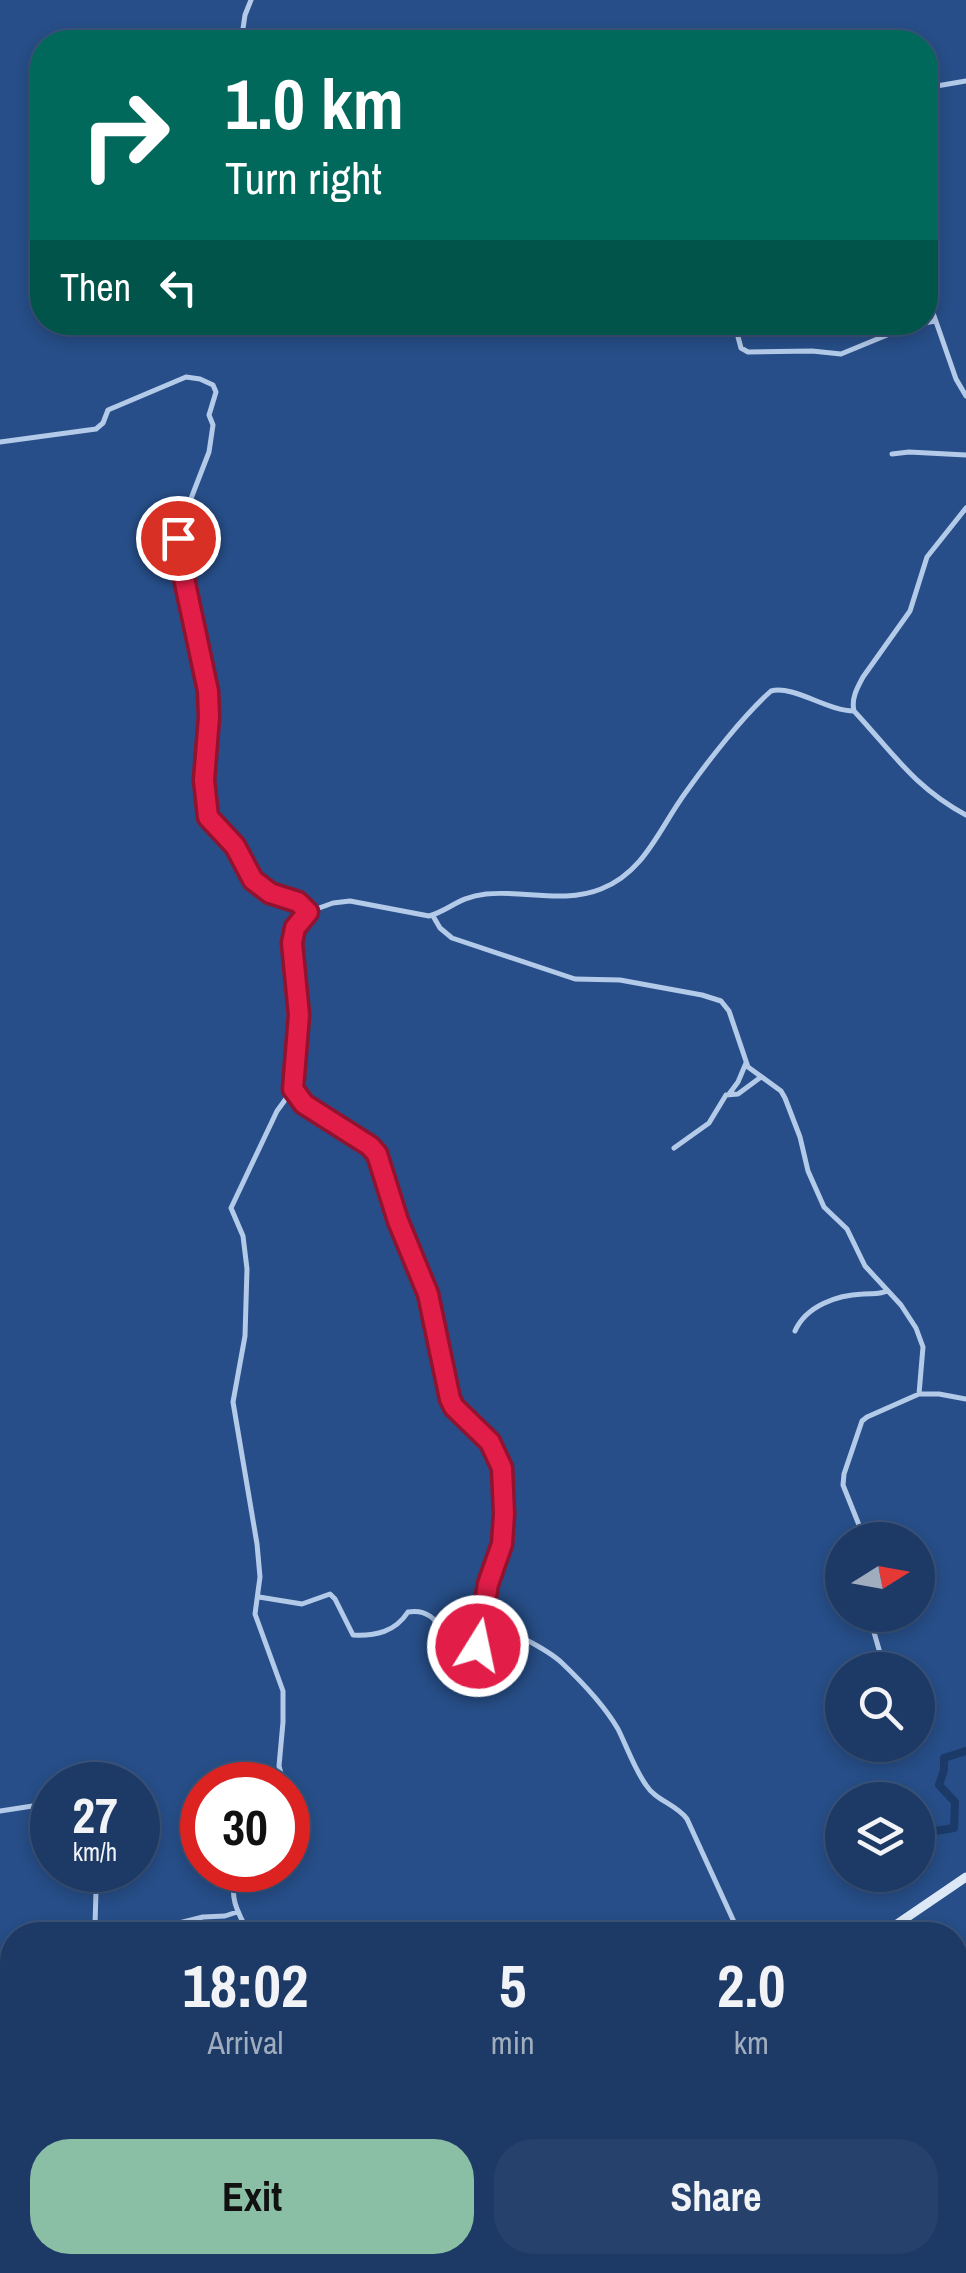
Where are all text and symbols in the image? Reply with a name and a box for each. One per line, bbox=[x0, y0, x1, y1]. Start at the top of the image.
text: 1.0 km bbox=[225, 57, 404, 151]
icon: right bbox=[60, 70, 190, 200]
text: Turn right bbox=[225, 147, 382, 208]
icon: left bbox=[151, 260, 206, 315]
text: Then bbox=[60, 262, 131, 313]
pin bbox=[136, 496, 221, 581]
icon: arrive bbox=[151, 511, 206, 566]
north arrow bbox=[825, 1522, 935, 1632]
map controls bbox=[825, 1522, 935, 1892]
position arrow bbox=[426, 1594, 530, 1698]
button: search bbox=[825, 1652, 935, 1762]
speed limit sign: 30 bbox=[180, 1762, 310, 1892]
text: 27 bbox=[72, 1781, 118, 1849]
button: layers bbox=[825, 1782, 935, 1892]
text: km/h bbox=[73, 1835, 117, 1869]
text: 18:02 bbox=[183, 1945, 308, 2026]
text: 5 bbox=[499, 1945, 526, 2026]
text: 2.0 bbox=[717, 1945, 785, 2026]
text: Arrival bbox=[208, 2021, 283, 2064]
text: min bbox=[491, 2021, 535, 2064]
text: km bbox=[734, 2021, 769, 2064]
button: Exit bbox=[30, 2139, 474, 2254]
button: Share bbox=[494, 2139, 938, 2254]

